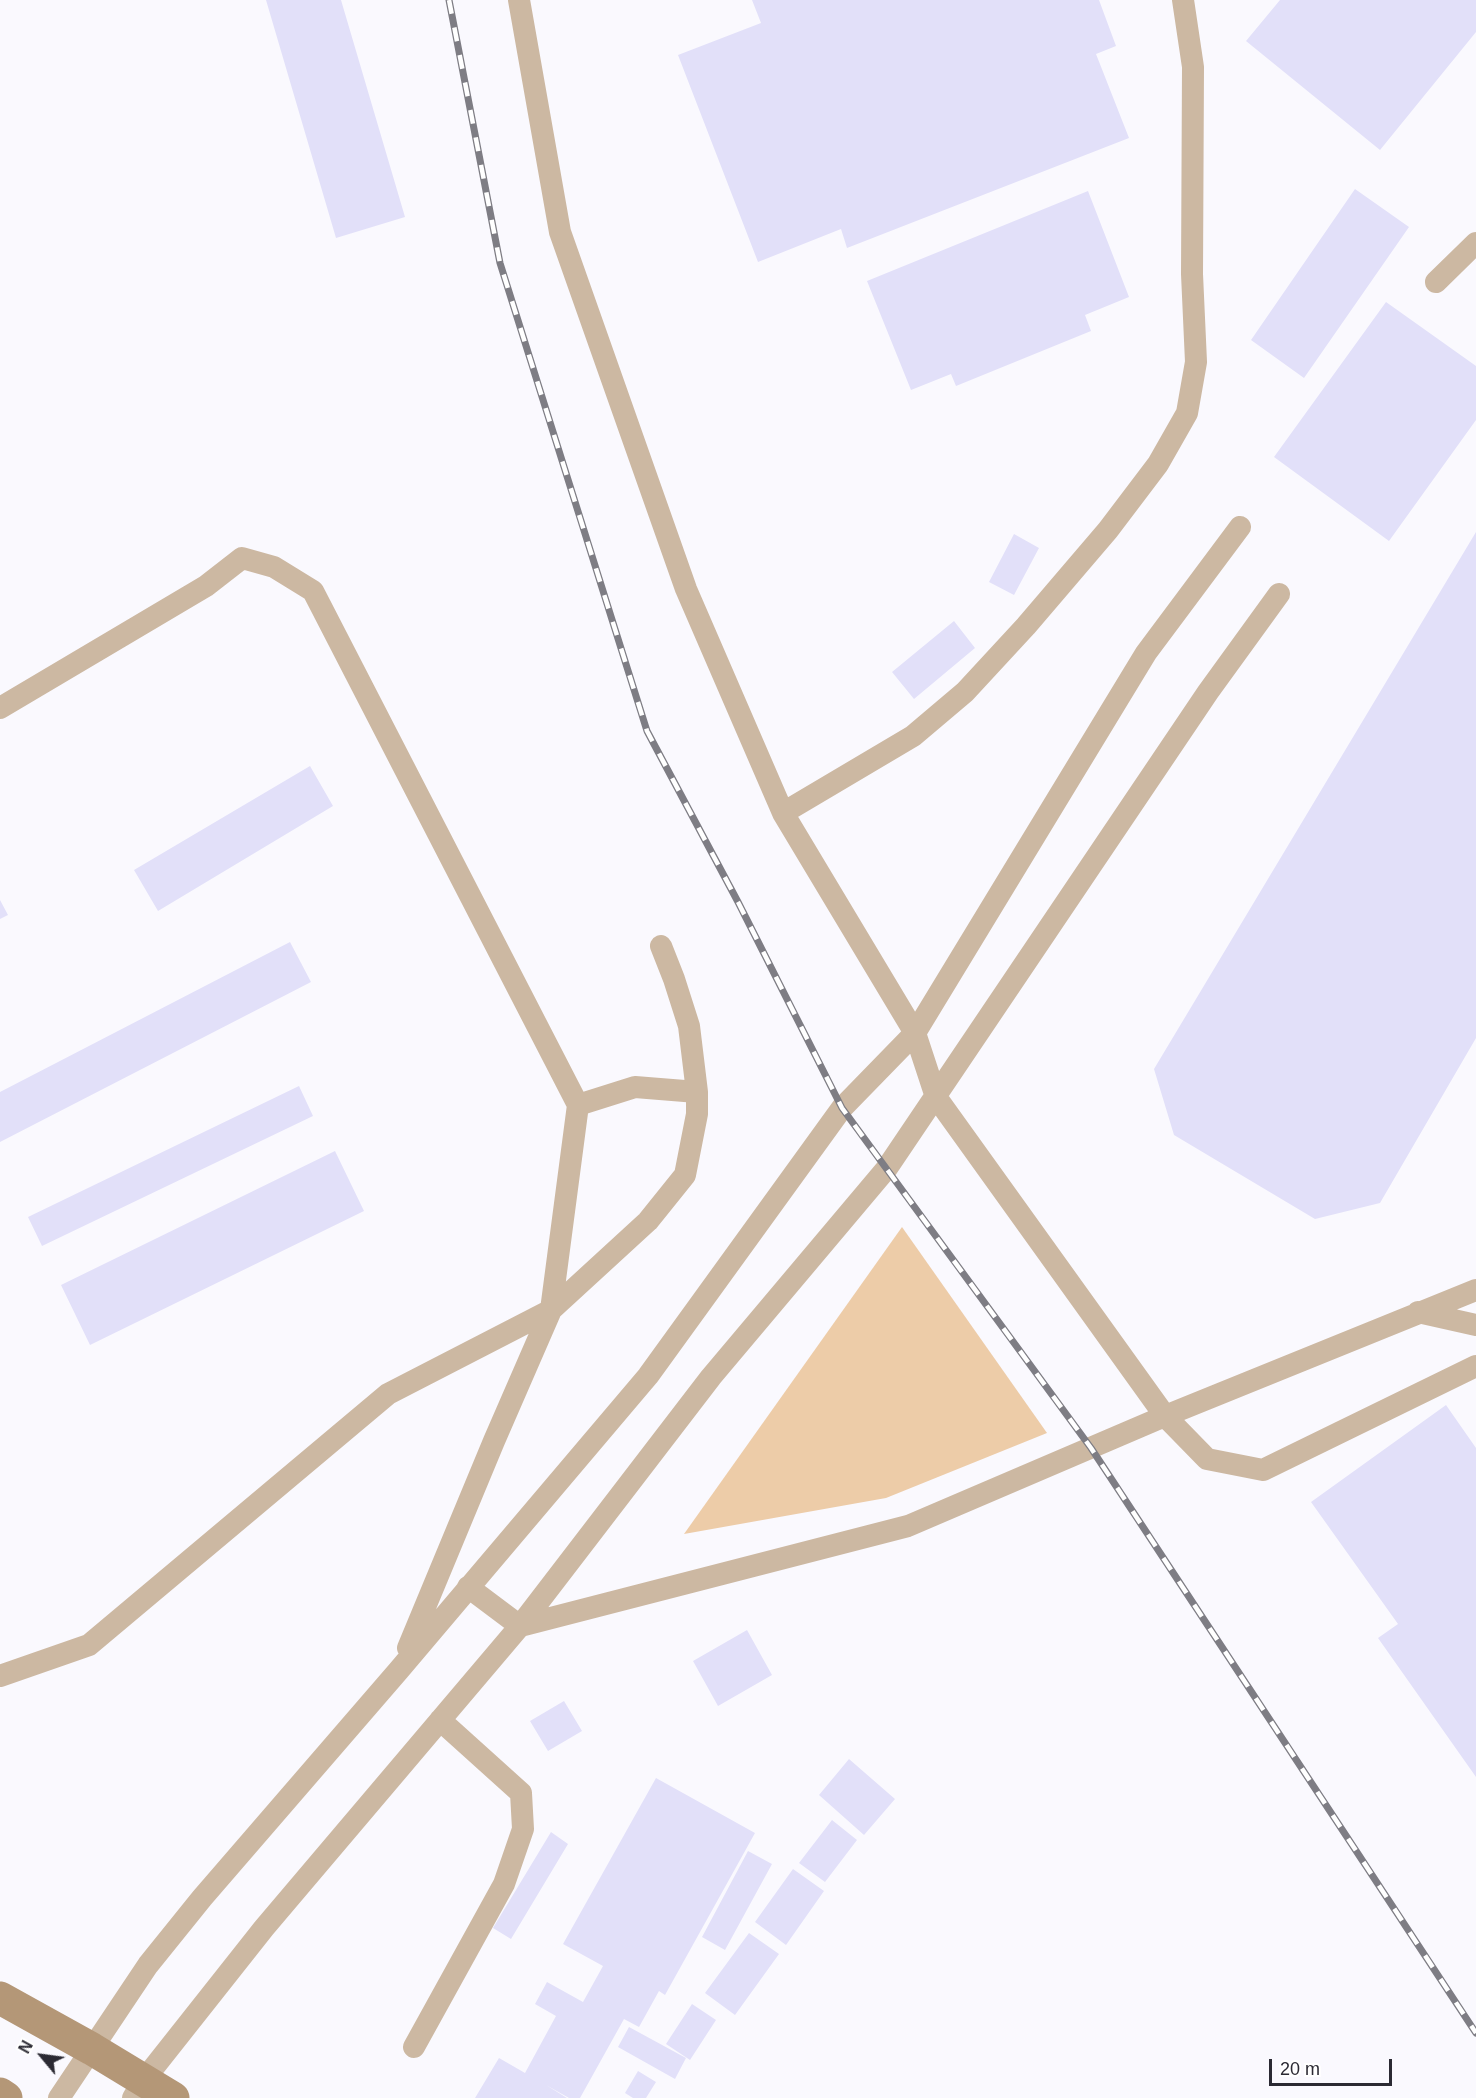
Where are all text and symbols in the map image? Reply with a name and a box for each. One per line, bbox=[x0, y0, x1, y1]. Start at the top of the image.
north arrow bbox=[12, 2026, 72, 2086]
text: N bbox=[16, 2038, 36, 2056]
scale bar bbox=[1272, 2047, 1395, 2085]
text: 20 m bbox=[1280, 2059, 1320, 2079]

